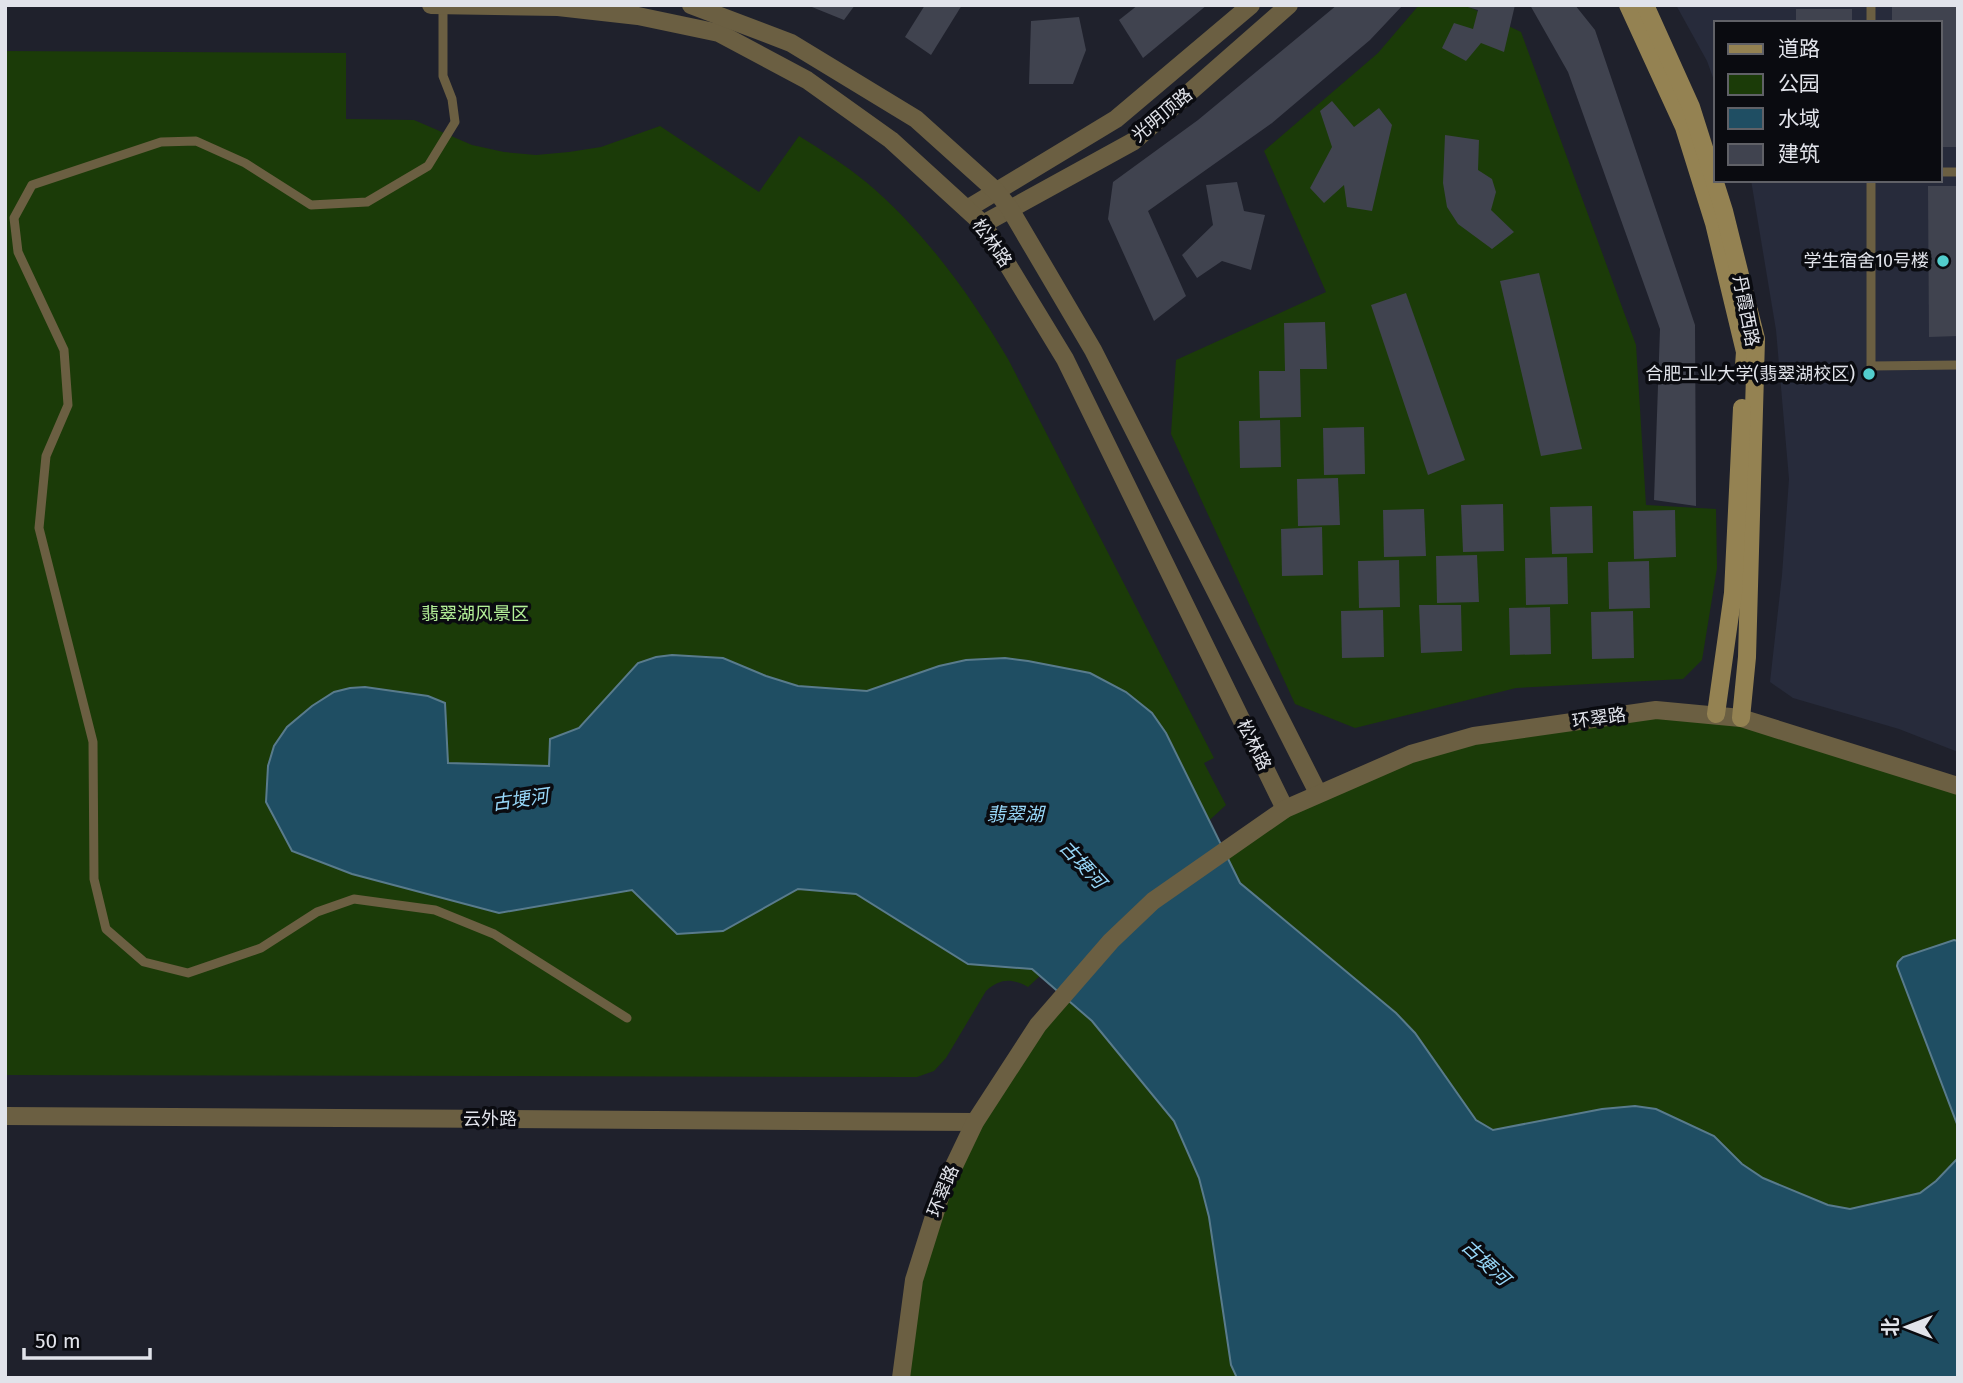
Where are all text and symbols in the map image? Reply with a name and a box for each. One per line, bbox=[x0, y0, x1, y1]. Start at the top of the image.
legend bbox=[1714, 21, 1942, 182]
text: 道路 bbox=[1778, 36, 1820, 62]
text: 公园 bbox=[1778, 71, 1820, 97]
street label: 光明顶路 bbox=[1127, 83, 1197, 147]
text: 水域 bbox=[1778, 106, 1820, 132]
text: 建筑 bbox=[1778, 141, 1820, 167]
street label: 松林路 bbox=[968, 215, 1016, 271]
place label: 学生宿舍10号楼 bbox=[1803, 250, 1929, 272]
marker: 学生宿舍10号楼 bbox=[1935, 253, 1951, 269]
street label: 丹霞西路 bbox=[1728, 274, 1764, 348]
place label: 合肥工业大学(翡翠湖校区) bbox=[1645, 363, 1855, 385]
marker: 合肥工业大学(翡翠湖校区) bbox=[1861, 366, 1877, 382]
park label: 翡翠湖风景区 bbox=[421, 603, 529, 625]
street label: 环翠路 bbox=[1571, 703, 1627, 733]
street label: 松林路 bbox=[1232, 716, 1276, 774]
water label: 古埂河 bbox=[490, 784, 554, 815]
water label: 翡翠湖 bbox=[986, 803, 1046, 826]
water label: 古埂河 bbox=[1055, 836, 1113, 896]
street label: 云外路 bbox=[463, 1108, 517, 1130]
street label: 环翠路 bbox=[923, 1162, 963, 1220]
water label: 古埂河 bbox=[1457, 1235, 1517, 1293]
north arrow bbox=[1872, 1292, 1942, 1362]
scale bar bbox=[24, 1316, 150, 1360]
text: 北 bbox=[1879, 1317, 1902, 1337]
text: 50 m bbox=[35, 1328, 81, 1354]

